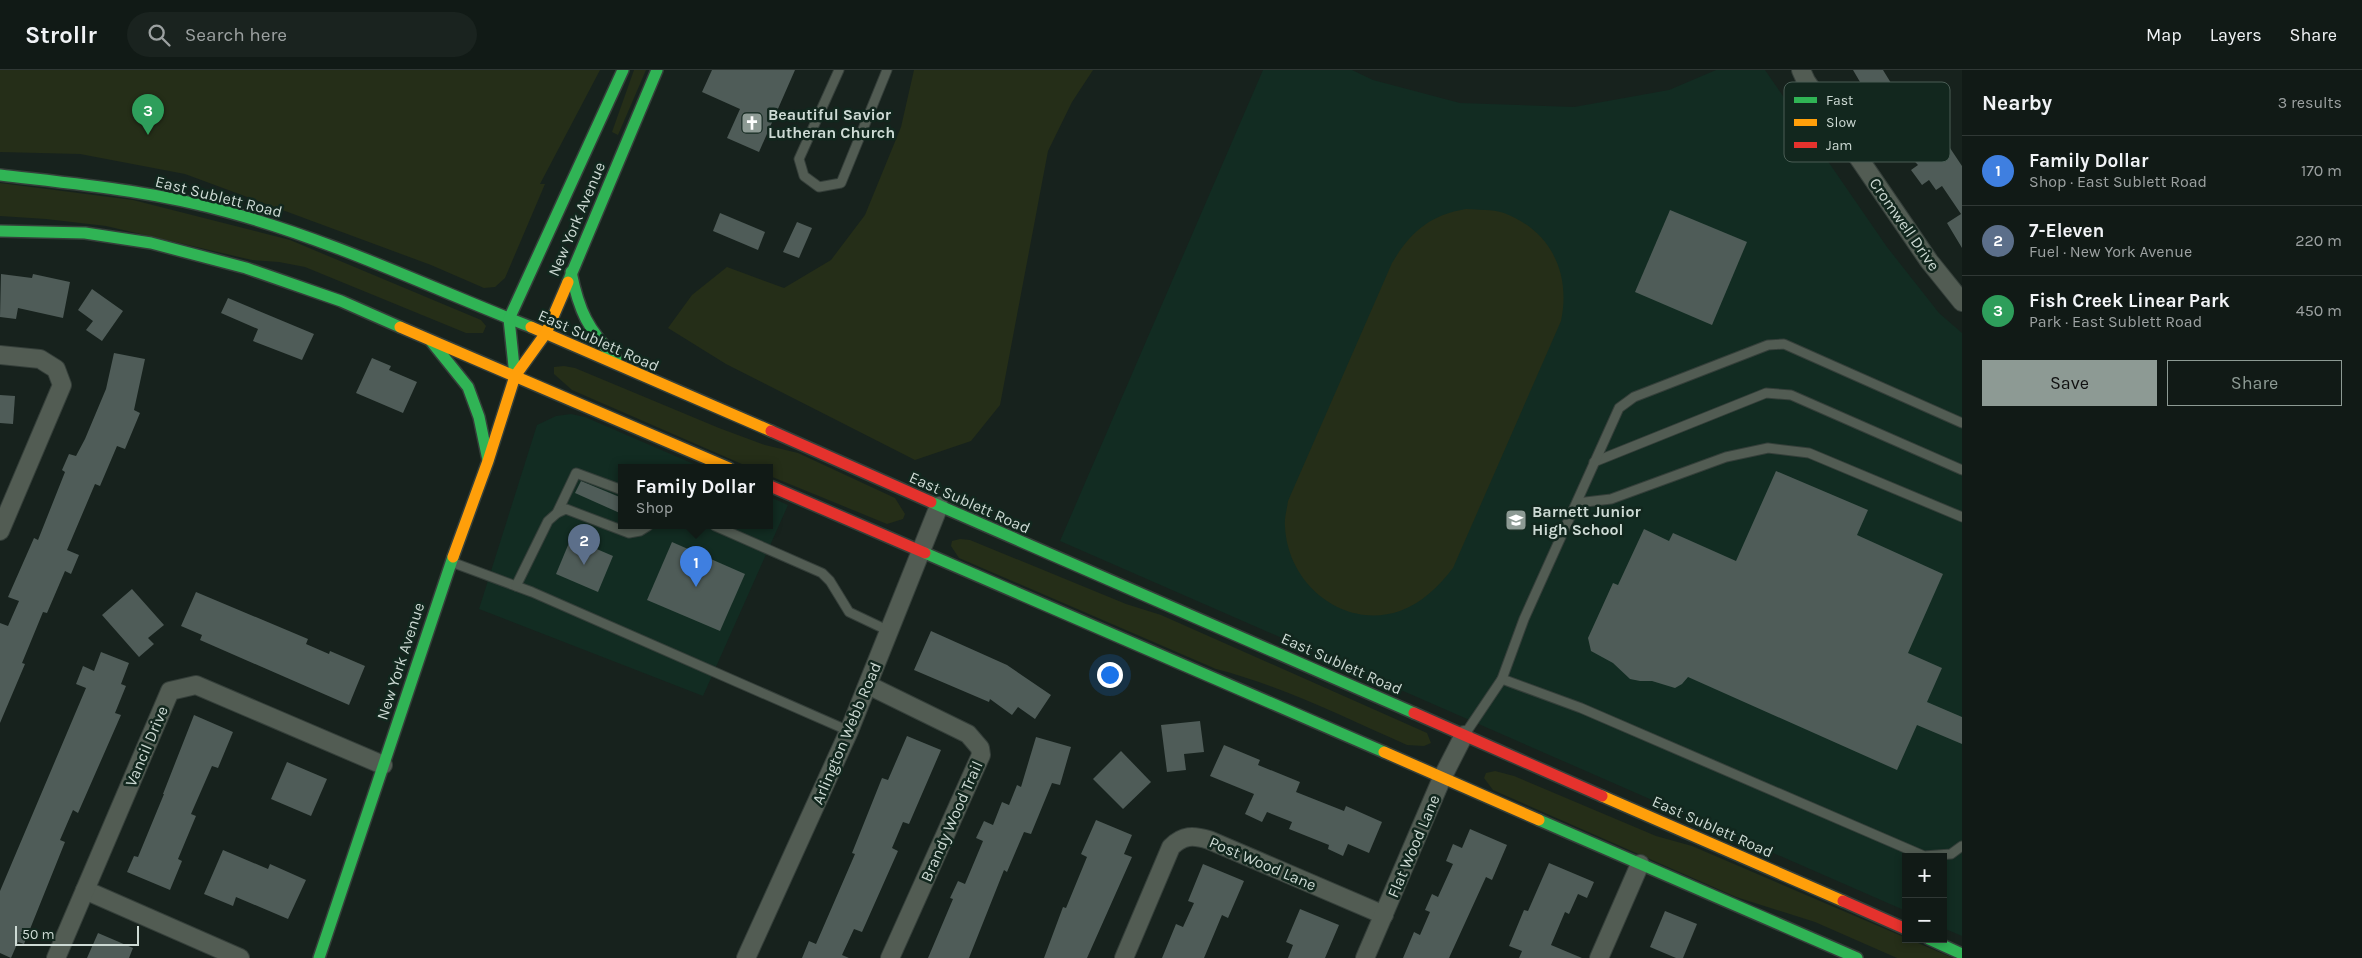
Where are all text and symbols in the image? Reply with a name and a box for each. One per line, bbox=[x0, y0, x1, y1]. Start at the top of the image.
search box bbox=[127, 12, 477, 57]
text: Strollr bbox=[25, 21, 97, 49]
icon: search bbox=[145, 21, 173, 49]
text: Search here bbox=[185, 24, 287, 46]
text: Map bbox=[2146, 24, 2182, 46]
text: Layers bbox=[2210, 24, 2262, 46]
text: Share bbox=[2290, 24, 2337, 46]
legend bbox=[1784, 82, 1950, 162]
text: Nearby bbox=[1982, 91, 2052, 115]
text: Fast bbox=[1826, 92, 1853, 109]
text: 3 results bbox=[2278, 93, 2342, 112]
pin: 3 bbox=[132, 94, 164, 135]
place label: Beautiful Savior Lutheran Church bbox=[768, 105, 895, 142]
church icon: Beautiful Savior Lutheran Church bbox=[740, 111, 764, 135]
text: Slow bbox=[1826, 114, 1856, 131]
text: Jam bbox=[1826, 137, 1852, 154]
text: Family Dollar bbox=[2029, 150, 2148, 172]
street label: New York Avenue bbox=[544, 159, 609, 279]
text: 1 bbox=[1995, 161, 2001, 180]
text: 170 m bbox=[2301, 161, 2342, 180]
street label: East Sublett Road bbox=[153, 172, 284, 221]
text: Shop · East Sublett Road bbox=[2029, 172, 2207, 191]
street label: Cromwell Drive bbox=[1865, 174, 1944, 274]
text: 7-Eleven bbox=[2029, 220, 2104, 242]
text: 2 bbox=[1993, 231, 2003, 250]
text: 220 m bbox=[2295, 231, 2342, 250]
text: Fuel · New York Avenue bbox=[2029, 242, 2192, 261]
text: Fish Creek Linear Park bbox=[2029, 290, 2230, 312]
text: 3 bbox=[1993, 301, 2003, 320]
text: 450 m bbox=[2296, 301, 2342, 320]
street label: East Sublett Road bbox=[535, 305, 662, 376]
text: Park · East Sublett Road bbox=[2029, 312, 2202, 331]
button: Save bbox=[1982, 360, 2157, 406]
button: Share bbox=[2167, 360, 2342, 406]
popup bbox=[618, 464, 773, 529]
street label: East Sublett Road bbox=[906, 467, 1033, 538]
text: Family Dollar bbox=[636, 476, 755, 498]
text: Shop bbox=[636, 498, 673, 517]
place label: Barnett Junior High School bbox=[1532, 502, 1642, 539]
school or university icon: Barnett Junior High School bbox=[1504, 508, 1528, 532]
pin: 2 bbox=[568, 524, 600, 565]
pin: 1 bbox=[680, 546, 712, 587]
street label: New York Avenue bbox=[373, 600, 428, 722]
street label: East Sublett Road bbox=[1278, 628, 1405, 699]
street label: Arlington Webb Road bbox=[808, 659, 885, 807]
your location bbox=[1097, 662, 1123, 688]
street label: Vancil Drive bbox=[121, 703, 172, 789]
street label: Brandy Wood Trail bbox=[916, 758, 987, 885]
street label: East Sublett Road bbox=[1649, 791, 1776, 862]
street label: Flat Wood Lane bbox=[1383, 792, 1444, 901]
street label: Post Wood Lane bbox=[1206, 832, 1319, 895]
map controls bbox=[1902, 853, 1947, 943]
button: + bbox=[1902, 853, 1947, 898]
button: − bbox=[1902, 898, 1947, 943]
scale bar bbox=[15, 923, 139, 946]
text: 50 m bbox=[22, 926, 55, 943]

